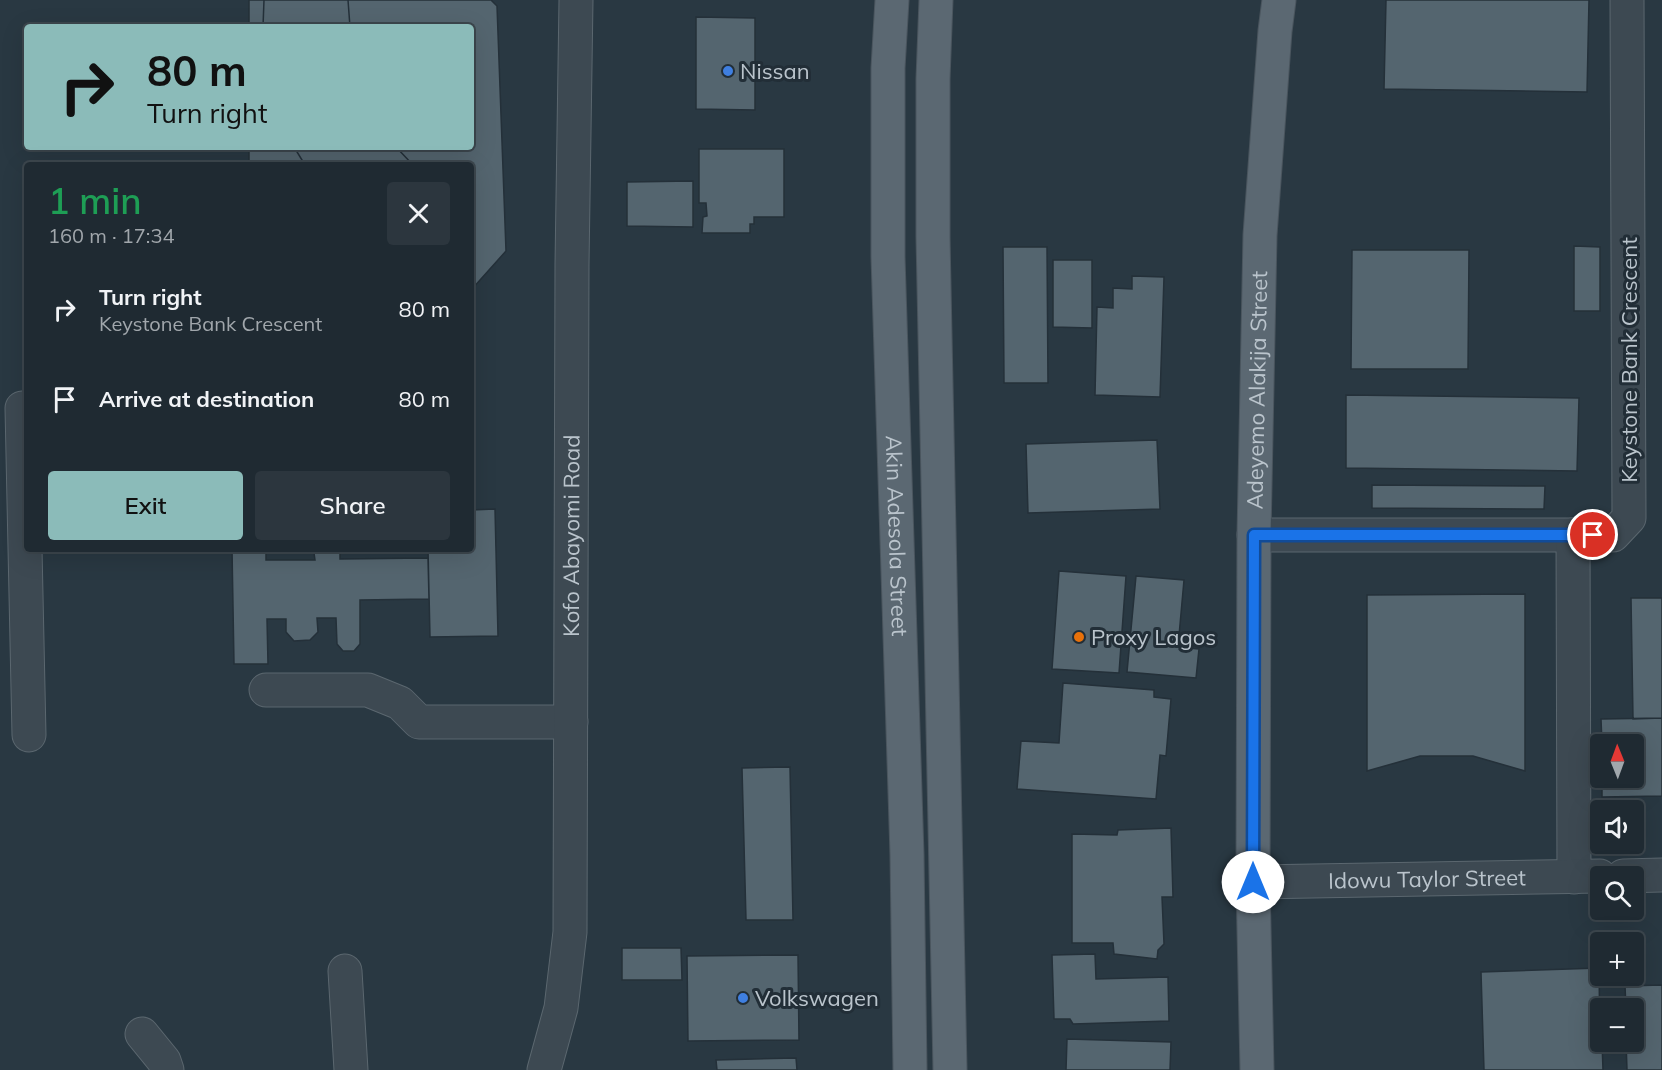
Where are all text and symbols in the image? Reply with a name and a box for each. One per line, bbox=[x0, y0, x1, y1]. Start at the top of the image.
text: 80 m bbox=[147, 44, 247, 97]
icon: right bbox=[48, 48, 126, 126]
place label: Nissan bbox=[740, 57, 810, 85]
marker: Nissan bbox=[721, 64, 735, 78]
text: Turn right bbox=[147, 96, 267, 130]
text: 1 min bbox=[48, 178, 142, 223]
button: close bbox=[387, 182, 450, 245]
text: 160 m · 17:34 bbox=[48, 223, 174, 248]
street label: Keystone Bank Crescent bbox=[1615, 237, 1643, 483]
street label: Adeyemo Alakija Street bbox=[1241, 270, 1273, 510]
text: Turn right bbox=[99, 283, 202, 311]
icon: right bbox=[48, 293, 81, 326]
text: 80 m bbox=[399, 295, 450, 323]
text: Keystone Bank Crescent bbox=[99, 311, 322, 336]
icon: arrive bbox=[48, 383, 81, 416]
text: Arrive at destination bbox=[99, 385, 314, 413]
text: 80 m bbox=[399, 385, 450, 413]
street label: Kofo Abayomi Road bbox=[557, 435, 585, 637]
street label: Akin Adesola Street bbox=[880, 435, 914, 637]
button: Exit bbox=[48, 471, 243, 540]
button: Share bbox=[255, 471, 450, 540]
pin bbox=[1567, 509, 1618, 560]
icon: arrive bbox=[1576, 518, 1609, 551]
place label: Proxy Lagos bbox=[1091, 623, 1216, 651]
marker: Proxy Lagos bbox=[1072, 630, 1086, 644]
north arrow bbox=[1590, 734, 1644, 788]
map controls bbox=[1590, 734, 1644, 1052]
button: sound bbox=[1590, 800, 1644, 854]
position arrow bbox=[1221, 850, 1285, 914]
street label: Idowu Taylor Street bbox=[1328, 863, 1526, 895]
button: search bbox=[1590, 866, 1644, 920]
button: + bbox=[1590, 932, 1644, 986]
place label: Volkswagen bbox=[755, 984, 879, 1012]
marker: Volkswagen bbox=[736, 991, 750, 1005]
button: − bbox=[1590, 998, 1644, 1052]

